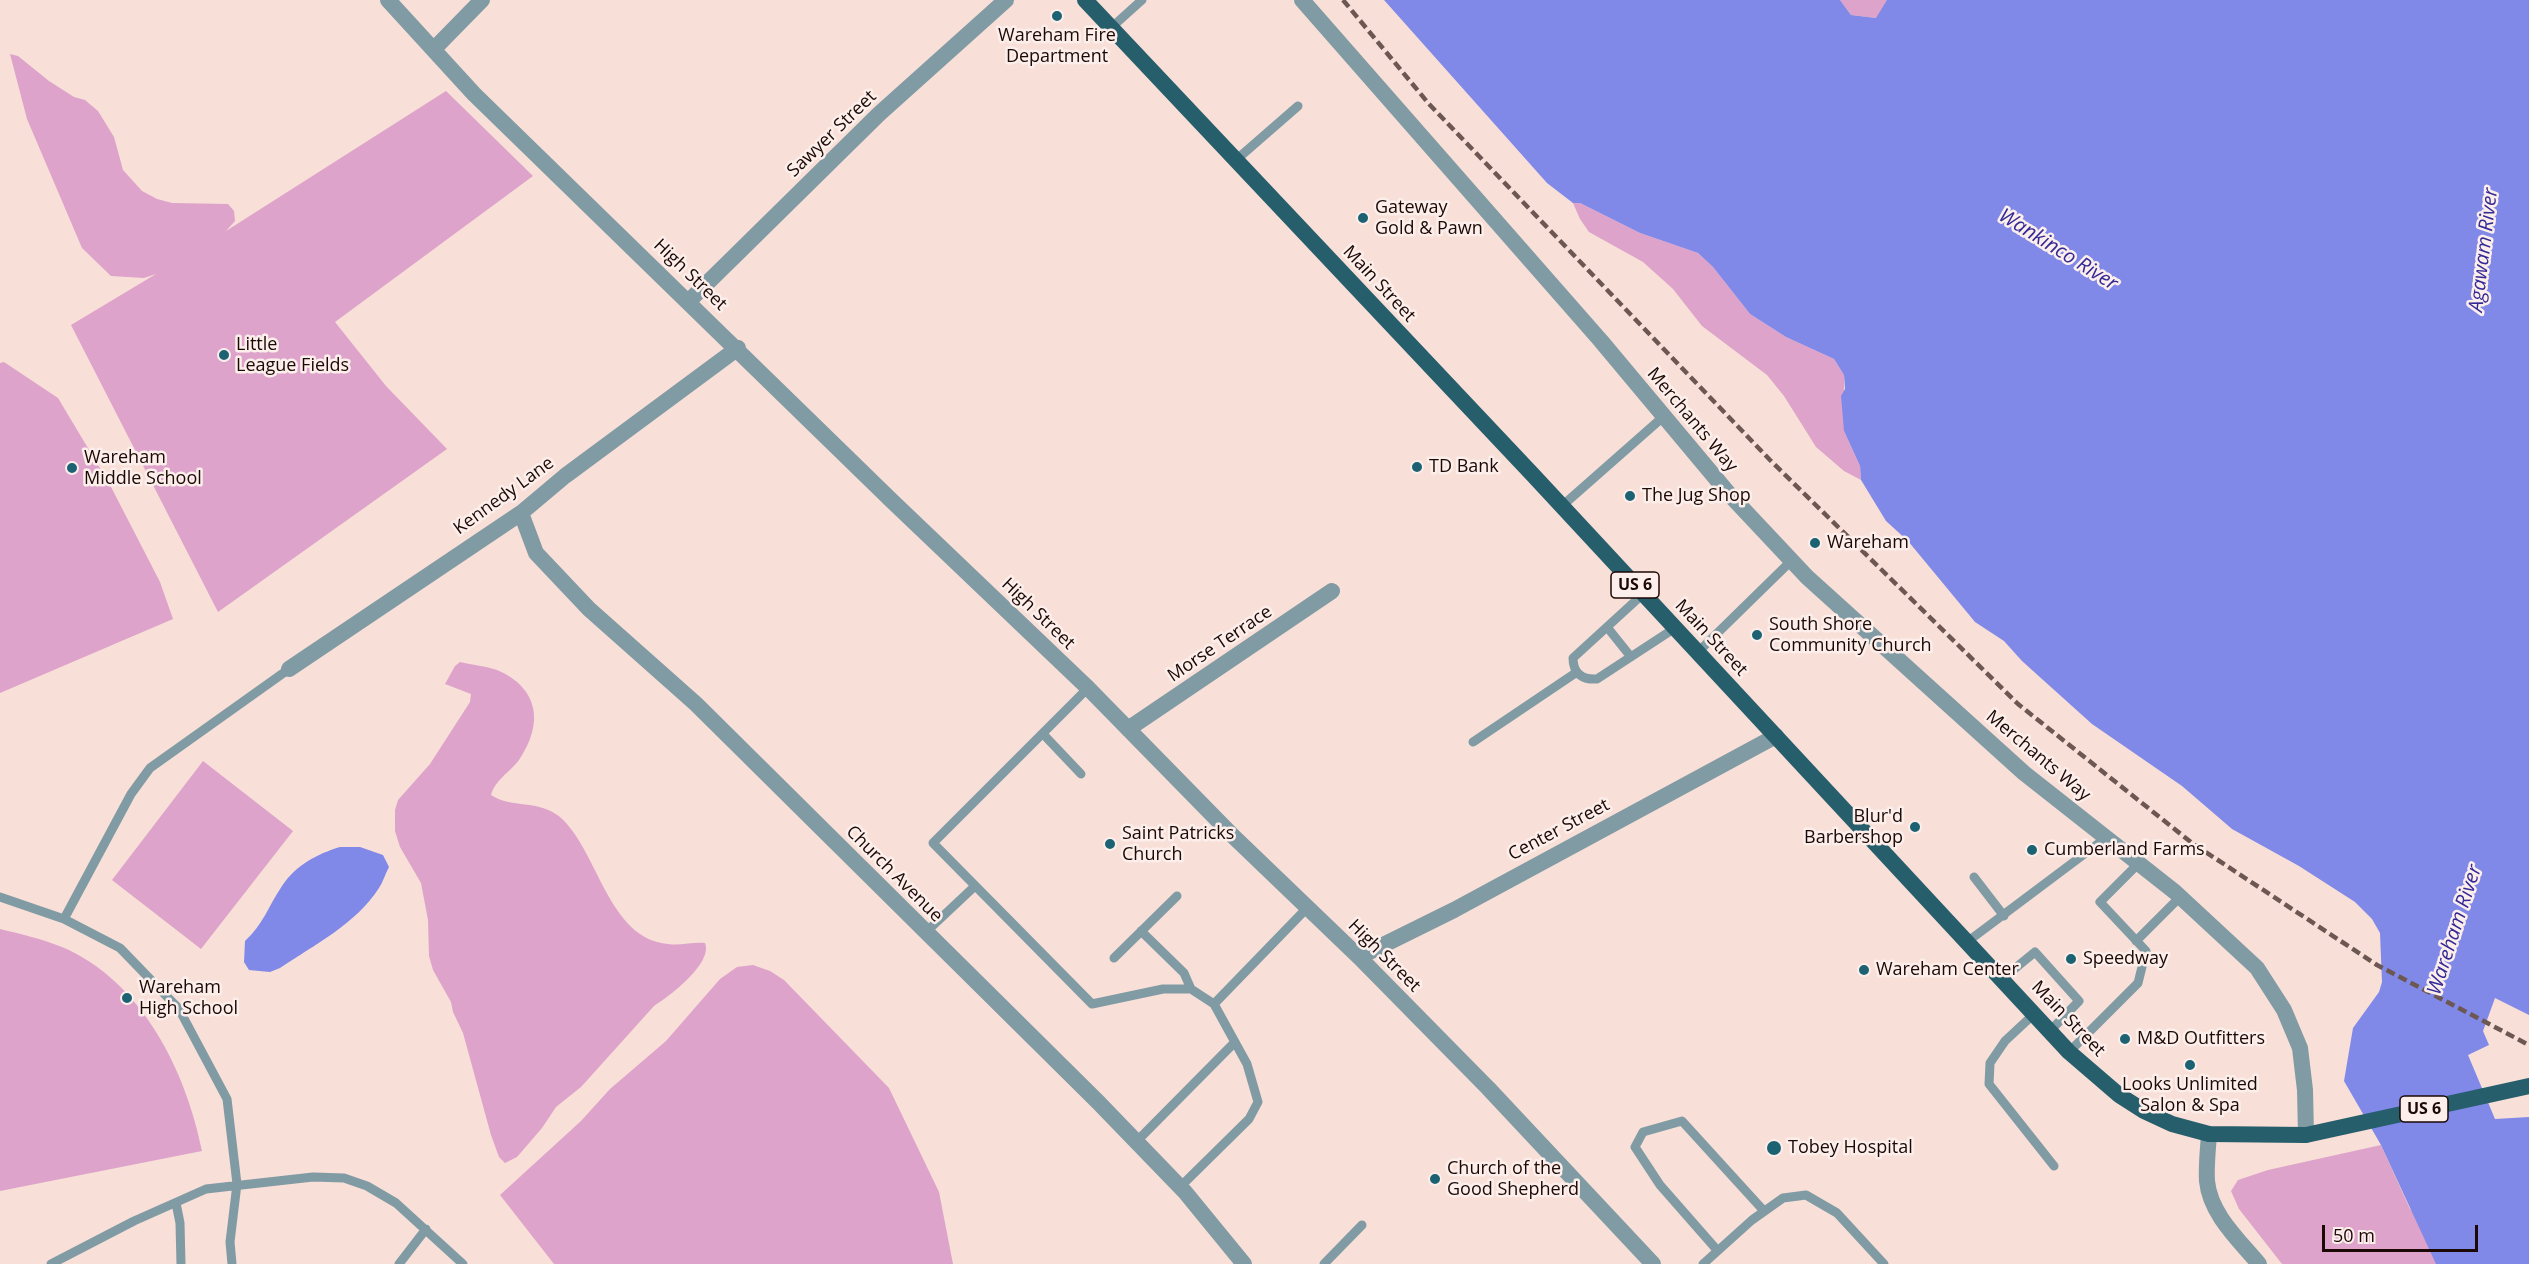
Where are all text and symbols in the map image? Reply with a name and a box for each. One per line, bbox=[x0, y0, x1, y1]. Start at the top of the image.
marker: Wareham Fire Department bbox=[1050, 9, 1064, 23]
place label: Wareham Fire Department bbox=[998, 25, 1116, 68]
street label: Sawyer Street bbox=[783, 86, 881, 182]
water label: Agawam River bbox=[2464, 187, 2504, 313]
place label: Gateway Gold & Pawn bbox=[1375, 197, 1483, 240]
water label: Wankinco River bbox=[1994, 204, 2122, 296]
marker: Gateway Gold & Pawn bbox=[1356, 211, 1370, 225]
street label: High Street bbox=[649, 235, 731, 315]
street label: Main Street bbox=[1338, 241, 1420, 327]
place label: Little League Fields bbox=[236, 334, 349, 376]
marker: Little League Fields bbox=[217, 348, 231, 362]
street label: Merchants Way bbox=[1642, 363, 1742, 477]
place label: Wareham Middle School bbox=[84, 447, 202, 490]
street label: Kennedy Lane bbox=[450, 452, 558, 540]
place label: TD Bank bbox=[1429, 456, 1499, 478]
marker: TD Bank bbox=[1410, 460, 1424, 474]
marker: Wareham Middle School bbox=[65, 461, 79, 475]
place label: The Jug Shop bbox=[1642, 485, 1751, 507]
marker: The Jug Shop bbox=[1623, 489, 1637, 503]
place label: Wareham bbox=[1827, 532, 1909, 554]
marker: Wareham bbox=[1808, 536, 1822, 550]
road number: US 6 bbox=[1611, 572, 1659, 598]
street label: High Street bbox=[997, 574, 1079, 654]
street label: Main Street bbox=[1670, 595, 1752, 681]
street label: Morse Terrace bbox=[1164, 601, 1276, 687]
place label: South Shore Community Church bbox=[1769, 614, 1932, 656]
marker: South Shore Community Church bbox=[1750, 628, 1764, 642]
street label: Merchants Way bbox=[1981, 706, 2095, 806]
street label: Center Street bbox=[1505, 794, 1613, 866]
place label: Blur'd Barbershop bbox=[1804, 806, 1903, 848]
marker: Blur'd Barbershop bbox=[1908, 820, 1922, 834]
street label: Church Avenue bbox=[841, 821, 947, 927]
place label: Saint Patricks Church bbox=[1122, 823, 1234, 866]
marker: Saint Patricks Church bbox=[1103, 837, 1117, 851]
place label: Cumberland Farms bbox=[2044, 839, 2205, 861]
marker: Cumberland Farms bbox=[2025, 843, 2039, 857]
water label: Wareham River bbox=[2423, 862, 2487, 998]
street label: High Street bbox=[1343, 915, 1425, 997]
place label: Speedway bbox=[2083, 948, 2168, 970]
marker: Speedway bbox=[2064, 952, 2078, 966]
place label: Wareham Center bbox=[1876, 959, 2019, 981]
marker: Wareham Center bbox=[1857, 963, 1871, 977]
place label: Wareham High School bbox=[139, 977, 238, 1020]
street label: Main Street bbox=[2027, 977, 2109, 1061]
marker: Wareham High School bbox=[120, 991, 134, 1005]
place label: M&D Outfitters bbox=[2137, 1028, 2265, 1050]
marker: M&D Outfitters bbox=[2118, 1032, 2132, 1046]
marker: Looks Unlimited Salon & Spa bbox=[2183, 1058, 2197, 1072]
place label: Looks Unlimited Salon & Spa bbox=[2122, 1074, 2258, 1116]
road number: US 6 bbox=[2400, 1096, 2448, 1122]
place label: Tobey Hospital bbox=[1788, 1137, 1913, 1159]
marker: Tobey Hospital bbox=[1765, 1139, 1783, 1157]
place label: Church of the Good Shepherd bbox=[1447, 1158, 1579, 1200]
marker: Church of the Good Shepherd bbox=[1428, 1172, 1442, 1186]
scale bar bbox=[2325, 1213, 2481, 1251]
text: 50 m bbox=[2333, 1223, 2375, 1247]

